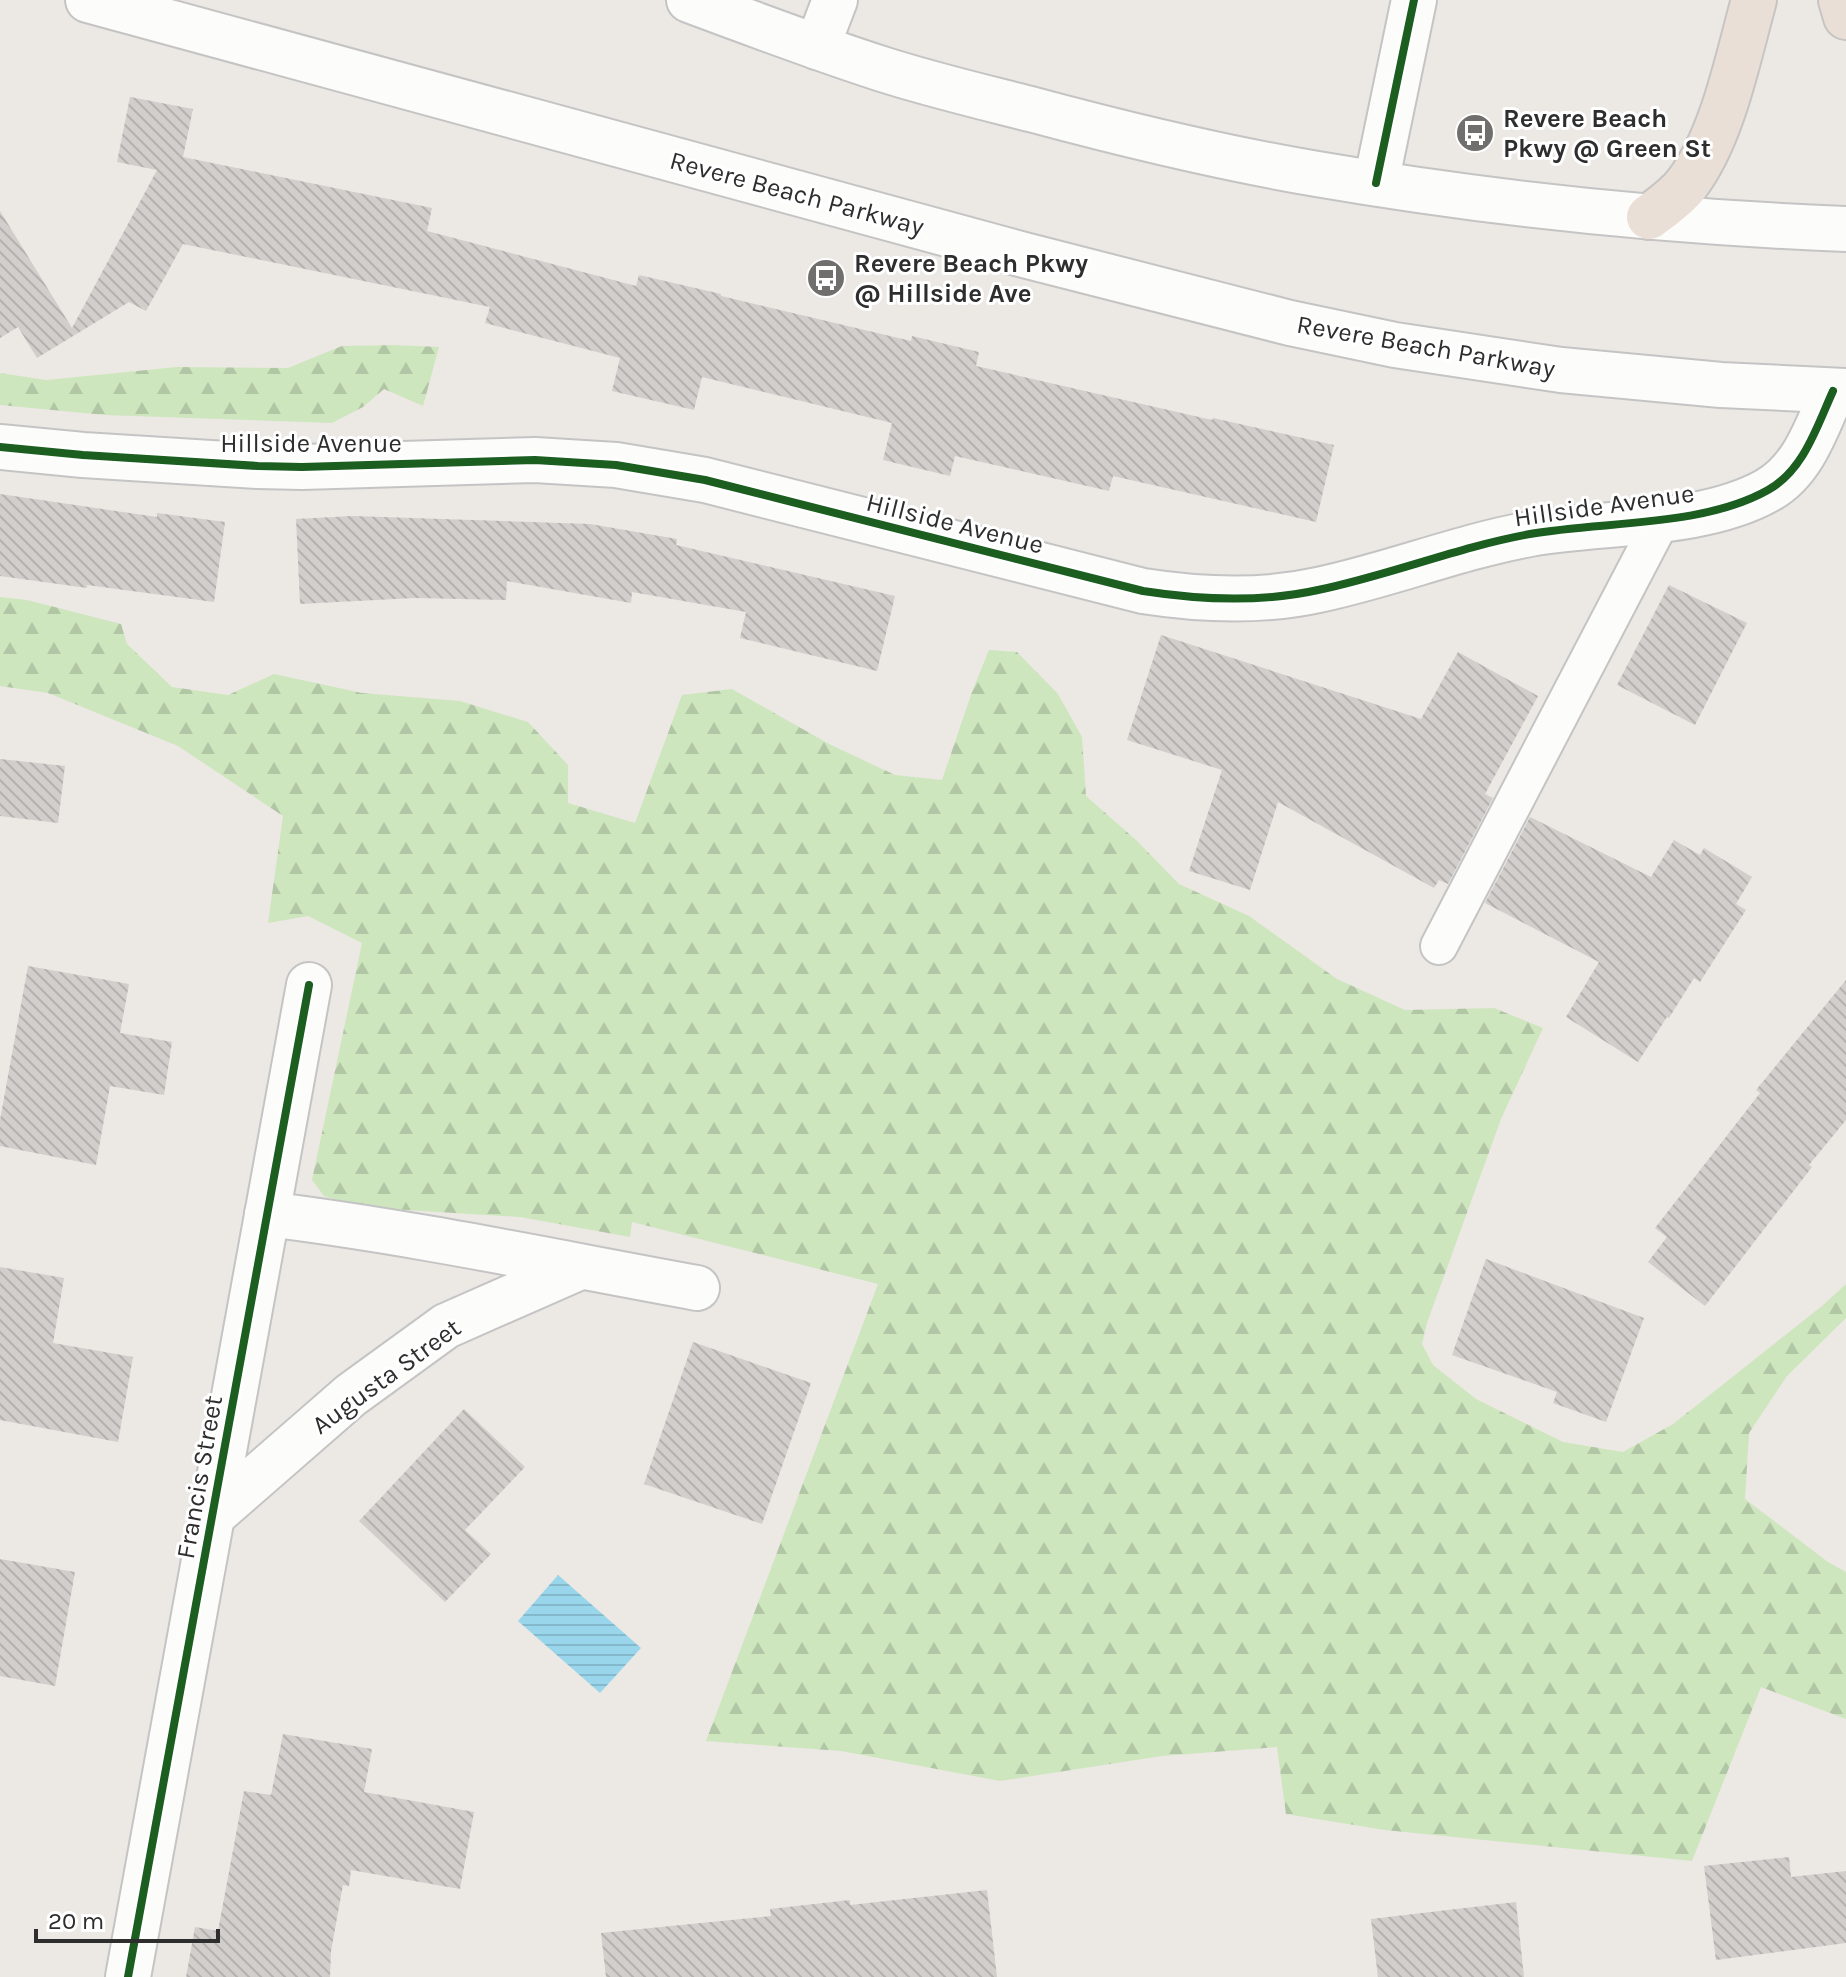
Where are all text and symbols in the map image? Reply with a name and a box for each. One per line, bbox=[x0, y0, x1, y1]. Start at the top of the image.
place label: Revere Beach Pkwy @ Green St bbox=[1503, 103, 1711, 164]
bus stop icon: Revere Beach Pkwy @ Green St bbox=[1454, 112, 1496, 154]
street label: Revere Beach Parkway bbox=[666, 145, 927, 242]
place label: Revere Beach Pkwy @ Hillside Ave bbox=[854, 248, 1088, 309]
bus stop icon: Revere Beach Pkwy @ Hillside Ave bbox=[805, 257, 847, 299]
street label: Revere Beach Parkway bbox=[1294, 309, 1557, 384]
street label: Hillside Avenue bbox=[220, 428, 402, 459]
street label: Hillside Avenue bbox=[1512, 478, 1696, 533]
street label: Hillside Avenue bbox=[863, 486, 1047, 560]
street label: Augusta Street bbox=[306, 1312, 467, 1441]
street label: Francis Street bbox=[170, 1393, 229, 1561]
scale bar bbox=[36, 1893, 218, 1943]
text: 20 m bbox=[48, 1907, 104, 1935]

